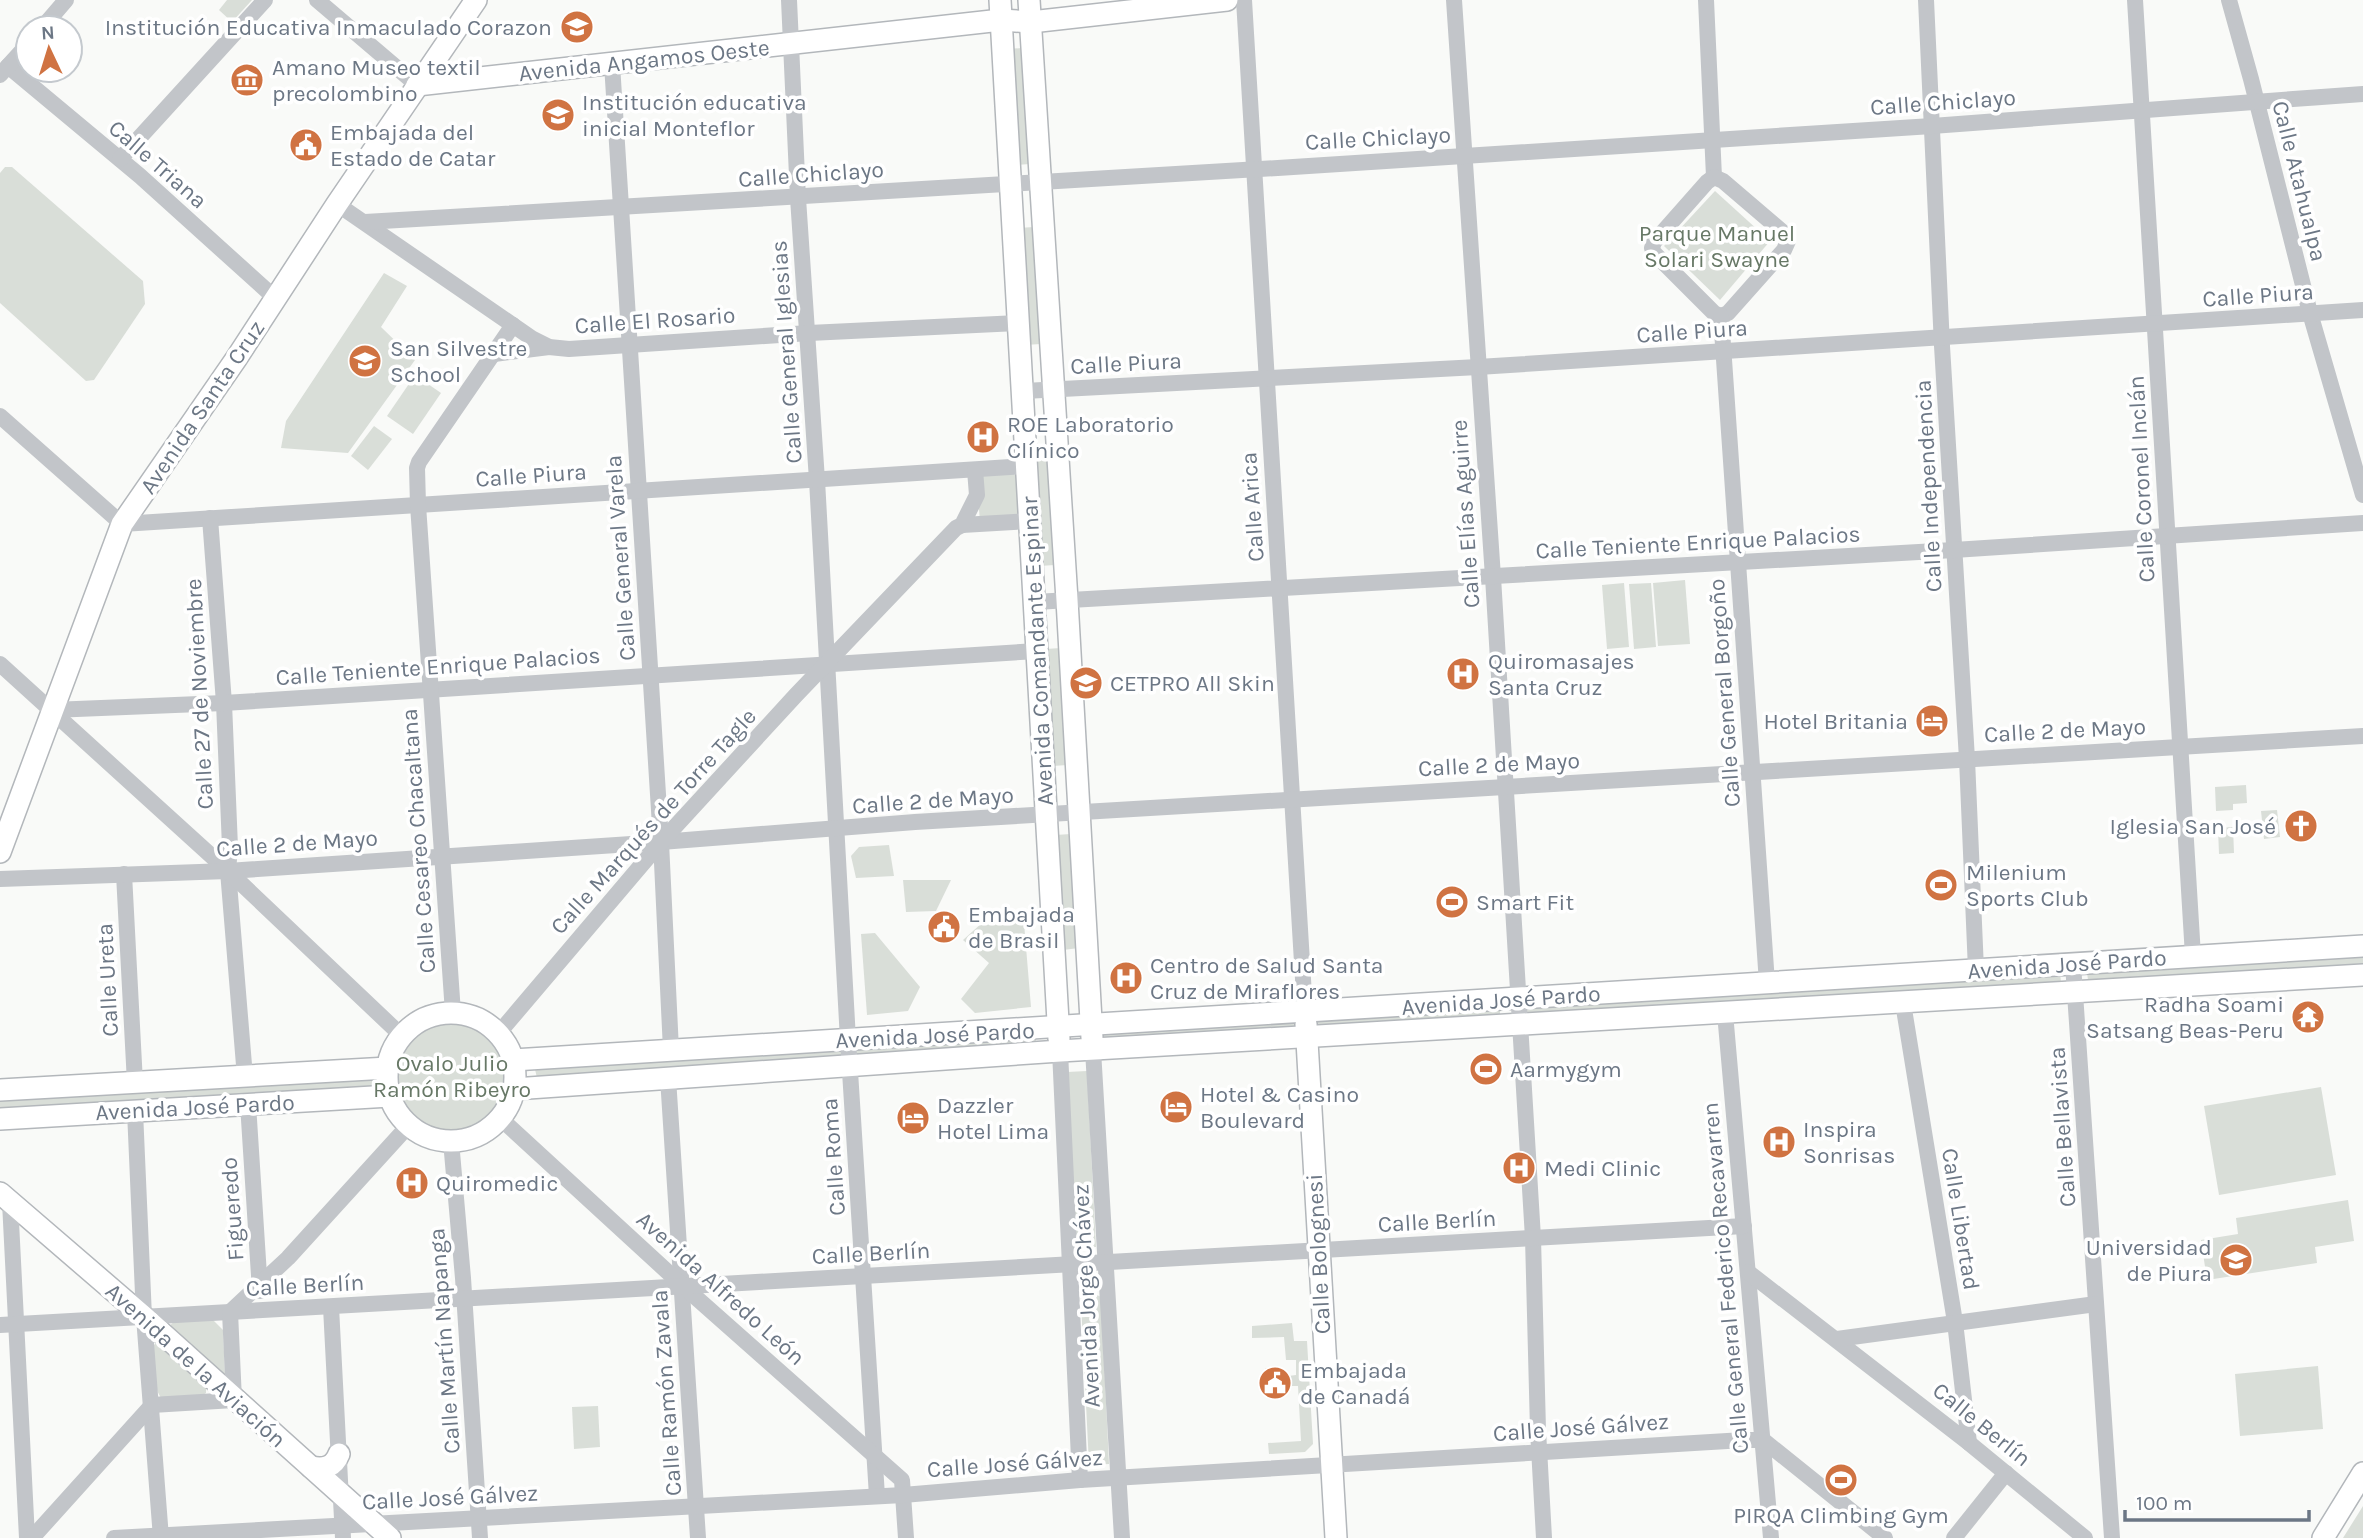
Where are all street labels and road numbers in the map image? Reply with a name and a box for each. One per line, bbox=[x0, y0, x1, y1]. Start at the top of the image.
street label: Avenida Angamos Oeste bbox=[517, 34, 771, 87]
street label: Calle Chiclayo bbox=[1869, 84, 2017, 121]
street label: Calle Atahualpa bbox=[2267, 98, 2333, 264]
street label: Calle Triana bbox=[103, 114, 212, 214]
street label: Calle Chiclayo bbox=[1304, 121, 1452, 156]
street label: Calle Chiclayo bbox=[737, 156, 885, 193]
street label: Calle General Iglesias bbox=[765, 240, 808, 464]
street label: Calle Piura bbox=[2202, 278, 2315, 313]
street label: Calle El Rosario bbox=[574, 301, 736, 340]
street label: Calle Piura bbox=[1636, 314, 1749, 349]
street label: Avenida Santa Cruz bbox=[134, 316, 270, 499]
street label: Calle Piura bbox=[1070, 347, 1182, 380]
street label: Calle Coronel Inclán bbox=[2123, 375, 2160, 583]
street label: Calle Independencia bbox=[1909, 379, 1948, 593]
street label: Calle Elías Aguirre bbox=[1445, 419, 1486, 609]
street label: Calle Arica bbox=[1235, 451, 1270, 563]
street label: Calle General Varela bbox=[600, 454, 641, 662]
street label: Calle Piura bbox=[475, 458, 588, 493]
street label: Avenida Comandante Espinar bbox=[1016, 495, 1059, 806]
street label: Calle Teniente Enrique Palacios bbox=[1535, 521, 1861, 564]
street label: Calle 27 de Noviembre bbox=[180, 578, 219, 810]
street label: Calle General Borgoño bbox=[1703, 578, 1746, 808]
street label: Calle Teniente Enrique Palacios bbox=[275, 642, 601, 691]
street label: Calle Marqués de Torre Tagle bbox=[545, 703, 762, 940]
street label: Calle Cesareo Chacaltana bbox=[396, 708, 441, 974]
street label: Calle 2 de Mayo bbox=[1983, 713, 2147, 748]
street label: Calle 2 de Mayo bbox=[1417, 747, 1581, 782]
street label: Calle 2 de Mayo bbox=[851, 781, 1015, 820]
street label: Calle 2 de Mayo bbox=[215, 824, 379, 863]
street label: Calle Ureta bbox=[91, 923, 124, 1037]
street label: Avenida José Pardo bbox=[1966, 944, 2168, 985]
street label: Avenida José Pardo bbox=[1400, 980, 1602, 1021]
street label: Avenida José Pardo bbox=[835, 1017, 1035, 1054]
street label: Calle Bellavista bbox=[2043, 1046, 2082, 1208]
street label: Avenida José Pardo bbox=[95, 1089, 295, 1126]
street label: Calle Roma bbox=[816, 1097, 851, 1217]
street label: Calle General Federico Recavarren bbox=[1697, 1101, 1754, 1455]
street label: Calle Libertad bbox=[1936, 1146, 1985, 1292]
street label: Figueredo bbox=[215, 1156, 250, 1262]
street label: Calle Bolognesi bbox=[1301, 1173, 1336, 1335]
street label: Avenida Jorge Chávez bbox=[1067, 1184, 1106, 1408]
street label: Calle Berlín bbox=[1377, 1205, 1497, 1238]
street label: Avenida Alfredo León bbox=[631, 1206, 810, 1371]
street label: Calle Martín Napanga bbox=[423, 1227, 466, 1455]
street label: Calle Berlín bbox=[811, 1237, 931, 1270]
street label: Calle Berlín bbox=[245, 1269, 365, 1302]
street label: Avenida de la Aviación bbox=[100, 1277, 291, 1453]
street label: Calle Ramón Zavala bbox=[646, 1289, 687, 1497]
street label: Calle Berlín bbox=[1927, 1377, 2036, 1472]
street label: Calle José Gálvez bbox=[1492, 1408, 1670, 1447]
street label: Calle José Gálvez bbox=[926, 1444, 1104, 1483]
street label: Calle José Gálvez bbox=[361, 1479, 539, 1516]

